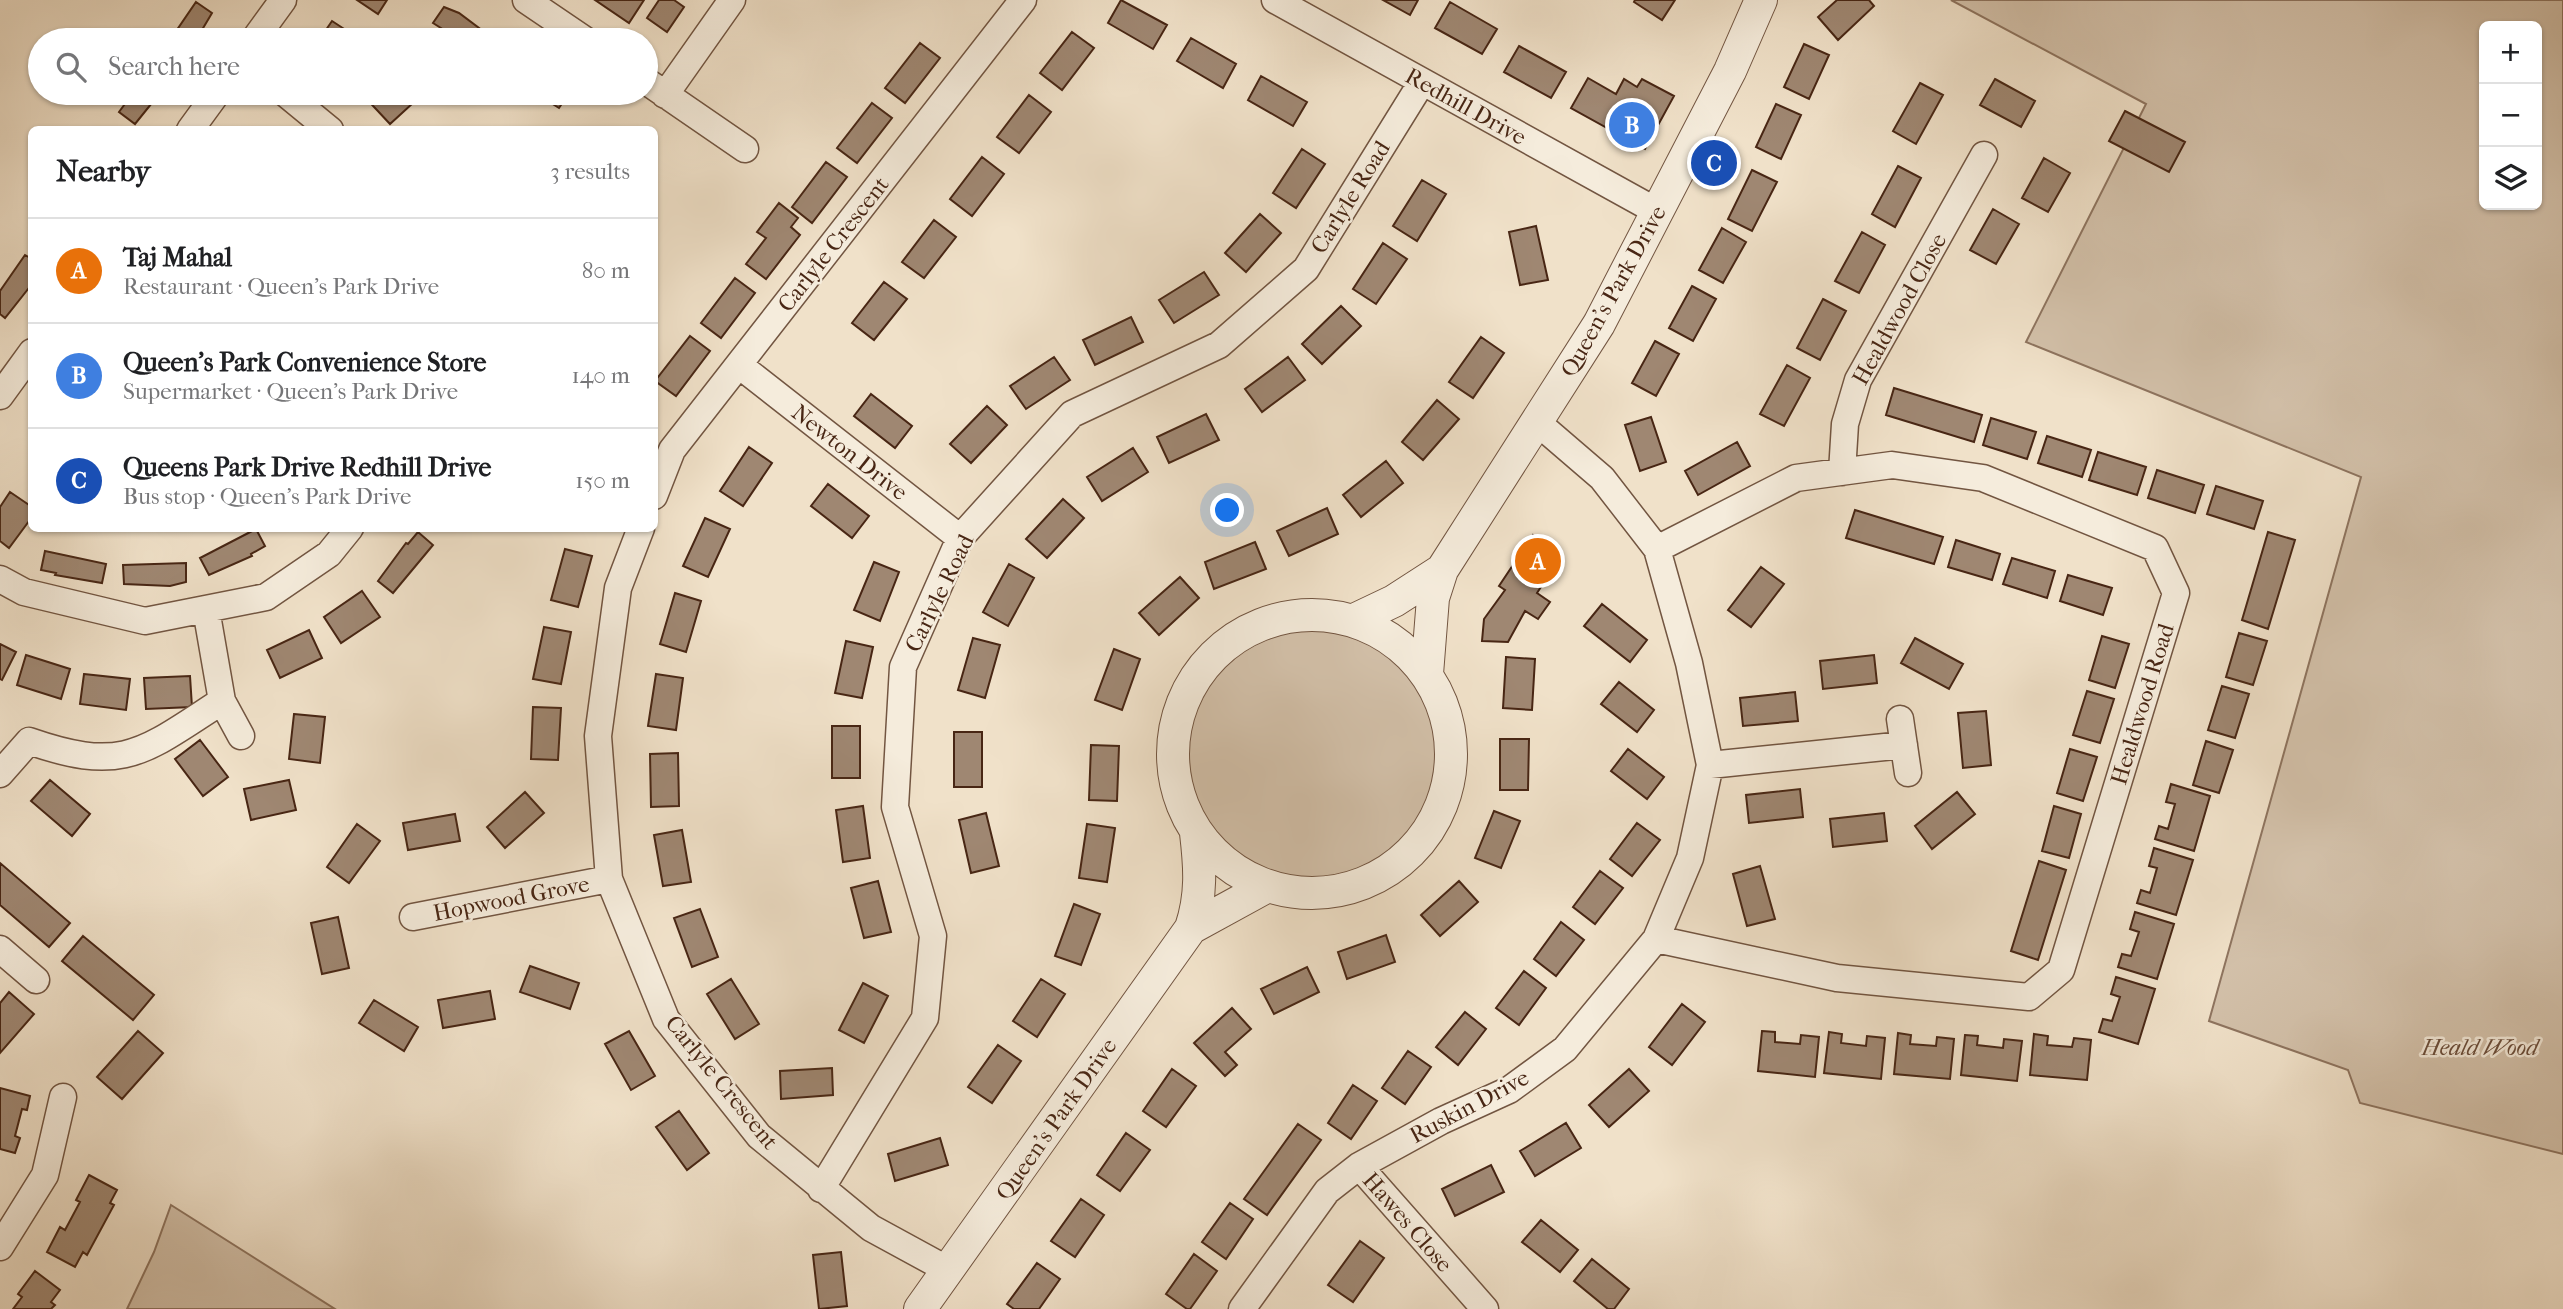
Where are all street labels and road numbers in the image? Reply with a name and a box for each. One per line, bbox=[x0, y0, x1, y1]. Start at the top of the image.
street label: Redhill Drive bbox=[1401, 62, 1531, 151]
street label: Carlyle Road bbox=[1305, 136, 1396, 258]
street label: Carlyle Crescent bbox=[772, 171, 895, 317]
street label: Queen's Park Drive bbox=[1555, 201, 1672, 382]
street label: Healdwood Close bbox=[1847, 229, 1952, 390]
street label: Newton Drive bbox=[786, 399, 913, 506]
street label: Carlyle Road bbox=[899, 530, 980, 656]
street label: Healdwood Road bbox=[2105, 620, 2180, 788]
street label: Hopwood Grove bbox=[431, 870, 592, 927]
street label: Carlyle Crescent bbox=[659, 1010, 784, 1155]
street label: Queen's Park Drive bbox=[990, 1033, 1122, 1206]
street label: Ruskin Drive bbox=[1405, 1064, 1533, 1149]
street label: Hawes Close bbox=[1357, 1167, 1458, 1278]

